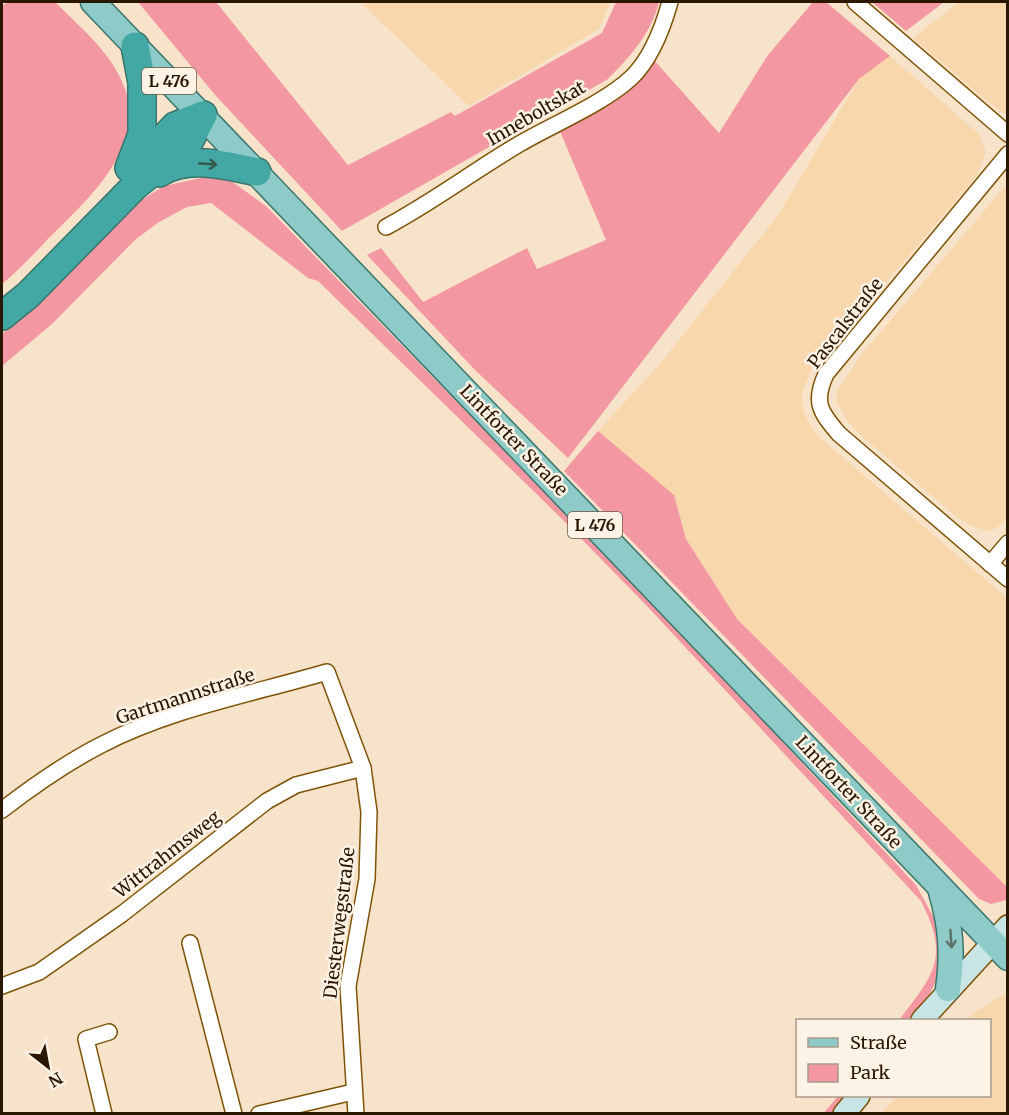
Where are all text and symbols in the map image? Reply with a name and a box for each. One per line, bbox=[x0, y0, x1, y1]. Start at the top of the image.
road number: L 476 bbox=[142, 68, 196, 94]
street label: Inneboltskat bbox=[483, 75, 589, 151]
one-way arrow bbox=[197, 158, 217, 169]
street label: Pascalstraße bbox=[802, 273, 888, 373]
street label: Lintforter Straße bbox=[455, 380, 573, 500]
road number: L 476 bbox=[568, 512, 622, 538]
street label: Gartmannstraße bbox=[113, 663, 257, 729]
street label: Lintforter Straße bbox=[791, 731, 907, 853]
street label: Wittrahmsweg bbox=[108, 805, 225, 903]
street label: Diesterwegstraße bbox=[318, 846, 360, 1000]
one-way arrow bbox=[946, 928, 957, 948]
legend bbox=[796, 1019, 991, 1097]
text: Straße bbox=[850, 1031, 907, 1054]
north arrow bbox=[18, 1037, 78, 1097]
text: Park bbox=[850, 1061, 891, 1084]
text: N bbox=[45, 1068, 66, 1092]

